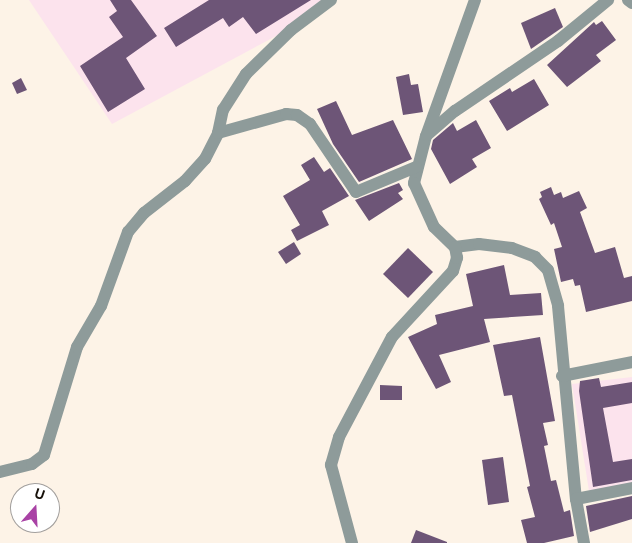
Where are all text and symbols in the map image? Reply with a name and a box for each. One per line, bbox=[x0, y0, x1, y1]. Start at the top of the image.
north arrow bbox=[10, 483, 60, 533]
text: U bbox=[32, 485, 47, 504]

